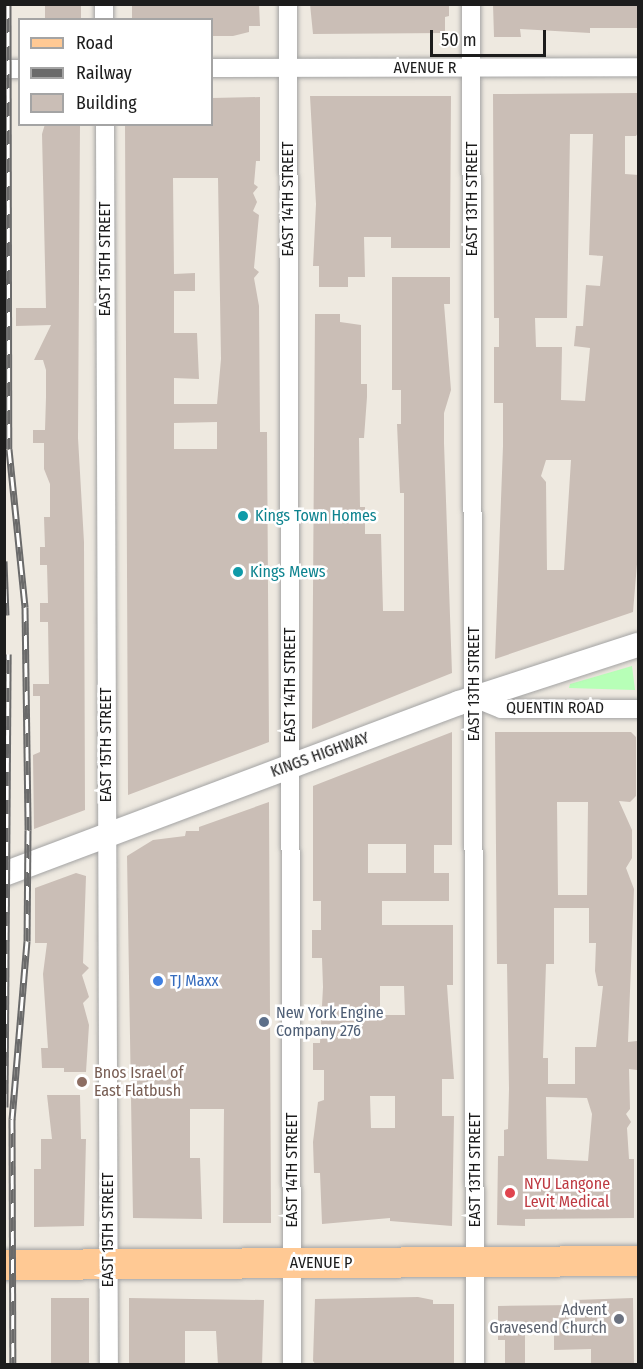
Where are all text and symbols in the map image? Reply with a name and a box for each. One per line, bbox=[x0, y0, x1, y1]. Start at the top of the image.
legend bbox=[18, 18, 213, 126]
scale bar bbox=[433, 18, 548, 56]
text: 50 m bbox=[441, 29, 477, 51]
text: Road bbox=[76, 32, 113, 54]
street label: AVENUE R bbox=[394, 58, 456, 78]
text: Railway bbox=[76, 62, 132, 84]
text: Building bbox=[76, 92, 137, 114]
street label: EAST 14TH STREET bbox=[278, 142, 298, 256]
street label: EAST 13TH STREET bbox=[462, 142, 482, 256]
street label: EAST 15TH STREET bbox=[95, 202, 115, 316]
place label: Kings Town Homes bbox=[255, 506, 377, 526]
marker: Kings Town Homes bbox=[236, 509, 250, 523]
place label: Kings Mews bbox=[250, 562, 326, 582]
marker: Kings Mews bbox=[231, 565, 245, 579]
street label: EAST 13TH STREET bbox=[464, 627, 484, 741]
street label: EAST 14TH STREET bbox=[280, 628, 300, 742]
street label: EAST 15TH STREET bbox=[96, 688, 116, 802]
street label: QUENTIN ROAD bbox=[506, 698, 604, 718]
street label: KINGS HIGHWAY bbox=[268, 728, 372, 782]
place label: TJ Maxx bbox=[170, 971, 219, 991]
marker: TJ Maxx bbox=[151, 974, 165, 988]
place label: New York Engine Company 276 bbox=[276, 1003, 384, 1041]
marker: New York Engine Company 276 bbox=[257, 1015, 271, 1029]
place label: Bnos Israel of East Flatbush bbox=[94, 1063, 183, 1101]
marker: Bnos Israel of East Flatbush bbox=[75, 1075, 89, 1089]
street label: EAST 14TH STREET bbox=[282, 1113, 302, 1227]
street label: EAST 13TH STREET bbox=[465, 1113, 485, 1227]
street label: EAST 15TH STREET bbox=[98, 1173, 118, 1287]
place label: NYU Langone Levit Medical bbox=[524, 1174, 610, 1212]
marker: NYU Langone Levit Medical bbox=[501, 1184, 519, 1202]
street label: AVENUE P bbox=[290, 1253, 352, 1273]
place label: Advent Gravesend Church bbox=[489, 1300, 607, 1338]
marker: Advent Gravesend Church bbox=[612, 1312, 626, 1326]

